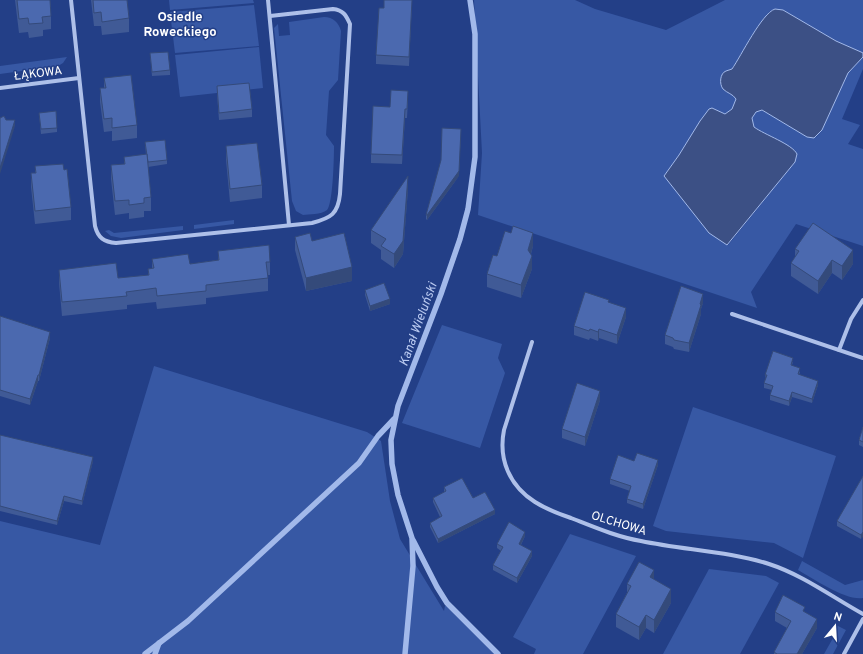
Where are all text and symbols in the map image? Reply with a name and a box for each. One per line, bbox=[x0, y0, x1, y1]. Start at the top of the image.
district label: Osiedle Roweckiego bbox=[143, 10, 217, 41]
street label: ŁĄKOWA bbox=[13, 63, 63, 85]
water label: Kanał Wieluński bbox=[396, 280, 442, 369]
street label: OLCHOWA bbox=[589, 508, 648, 540]
north arrow bbox=[815, 606, 855, 646]
text: N bbox=[832, 610, 844, 625]

